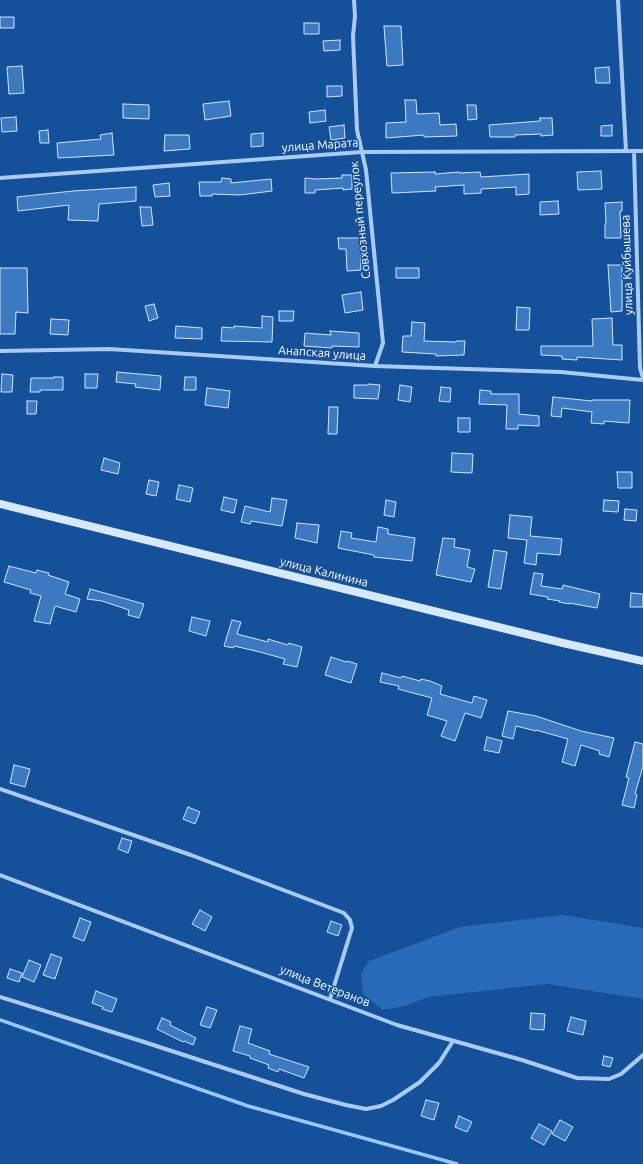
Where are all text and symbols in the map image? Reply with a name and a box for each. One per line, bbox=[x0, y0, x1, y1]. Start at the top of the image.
street label: улица Марата bbox=[281, 135, 359, 155]
street label: Совхозный переулок bbox=[347, 160, 373, 280]
street label: улица Куйбышева bbox=[618, 215, 636, 315]
street label: Анапская улица bbox=[278, 343, 366, 363]
street label: улица Калинина bbox=[278, 554, 370, 590]
street label: улица Ветеранов bbox=[278, 962, 372, 1010]

